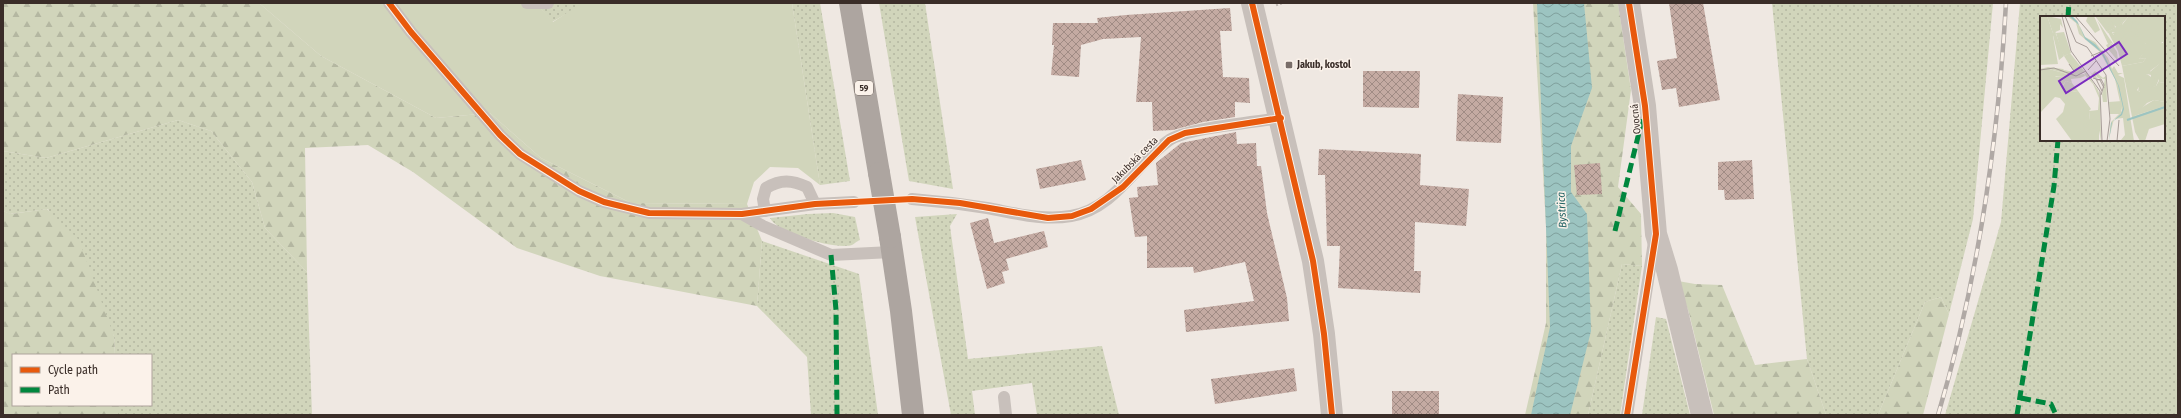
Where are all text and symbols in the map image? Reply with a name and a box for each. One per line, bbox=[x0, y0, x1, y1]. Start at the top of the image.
inset map bbox=[2040, 16, 2165, 141]
place label: Jakub, kostol bbox=[1296, 59, 1351, 71]
marker: Jakub, kostol bbox=[1284, 60, 1294, 70]
road number: 59 bbox=[855, 81, 873, 95]
street label: Ovocná bbox=[1628, 103, 1644, 135]
street label: Jakubská cesta bbox=[1109, 134, 1161, 186]
water label: Bystrica bbox=[1555, 191, 1569, 228]
legend bbox=[12, 354, 152, 406]
text: Cycle path bbox=[48, 363, 98, 377]
text: Path bbox=[48, 383, 70, 397]

